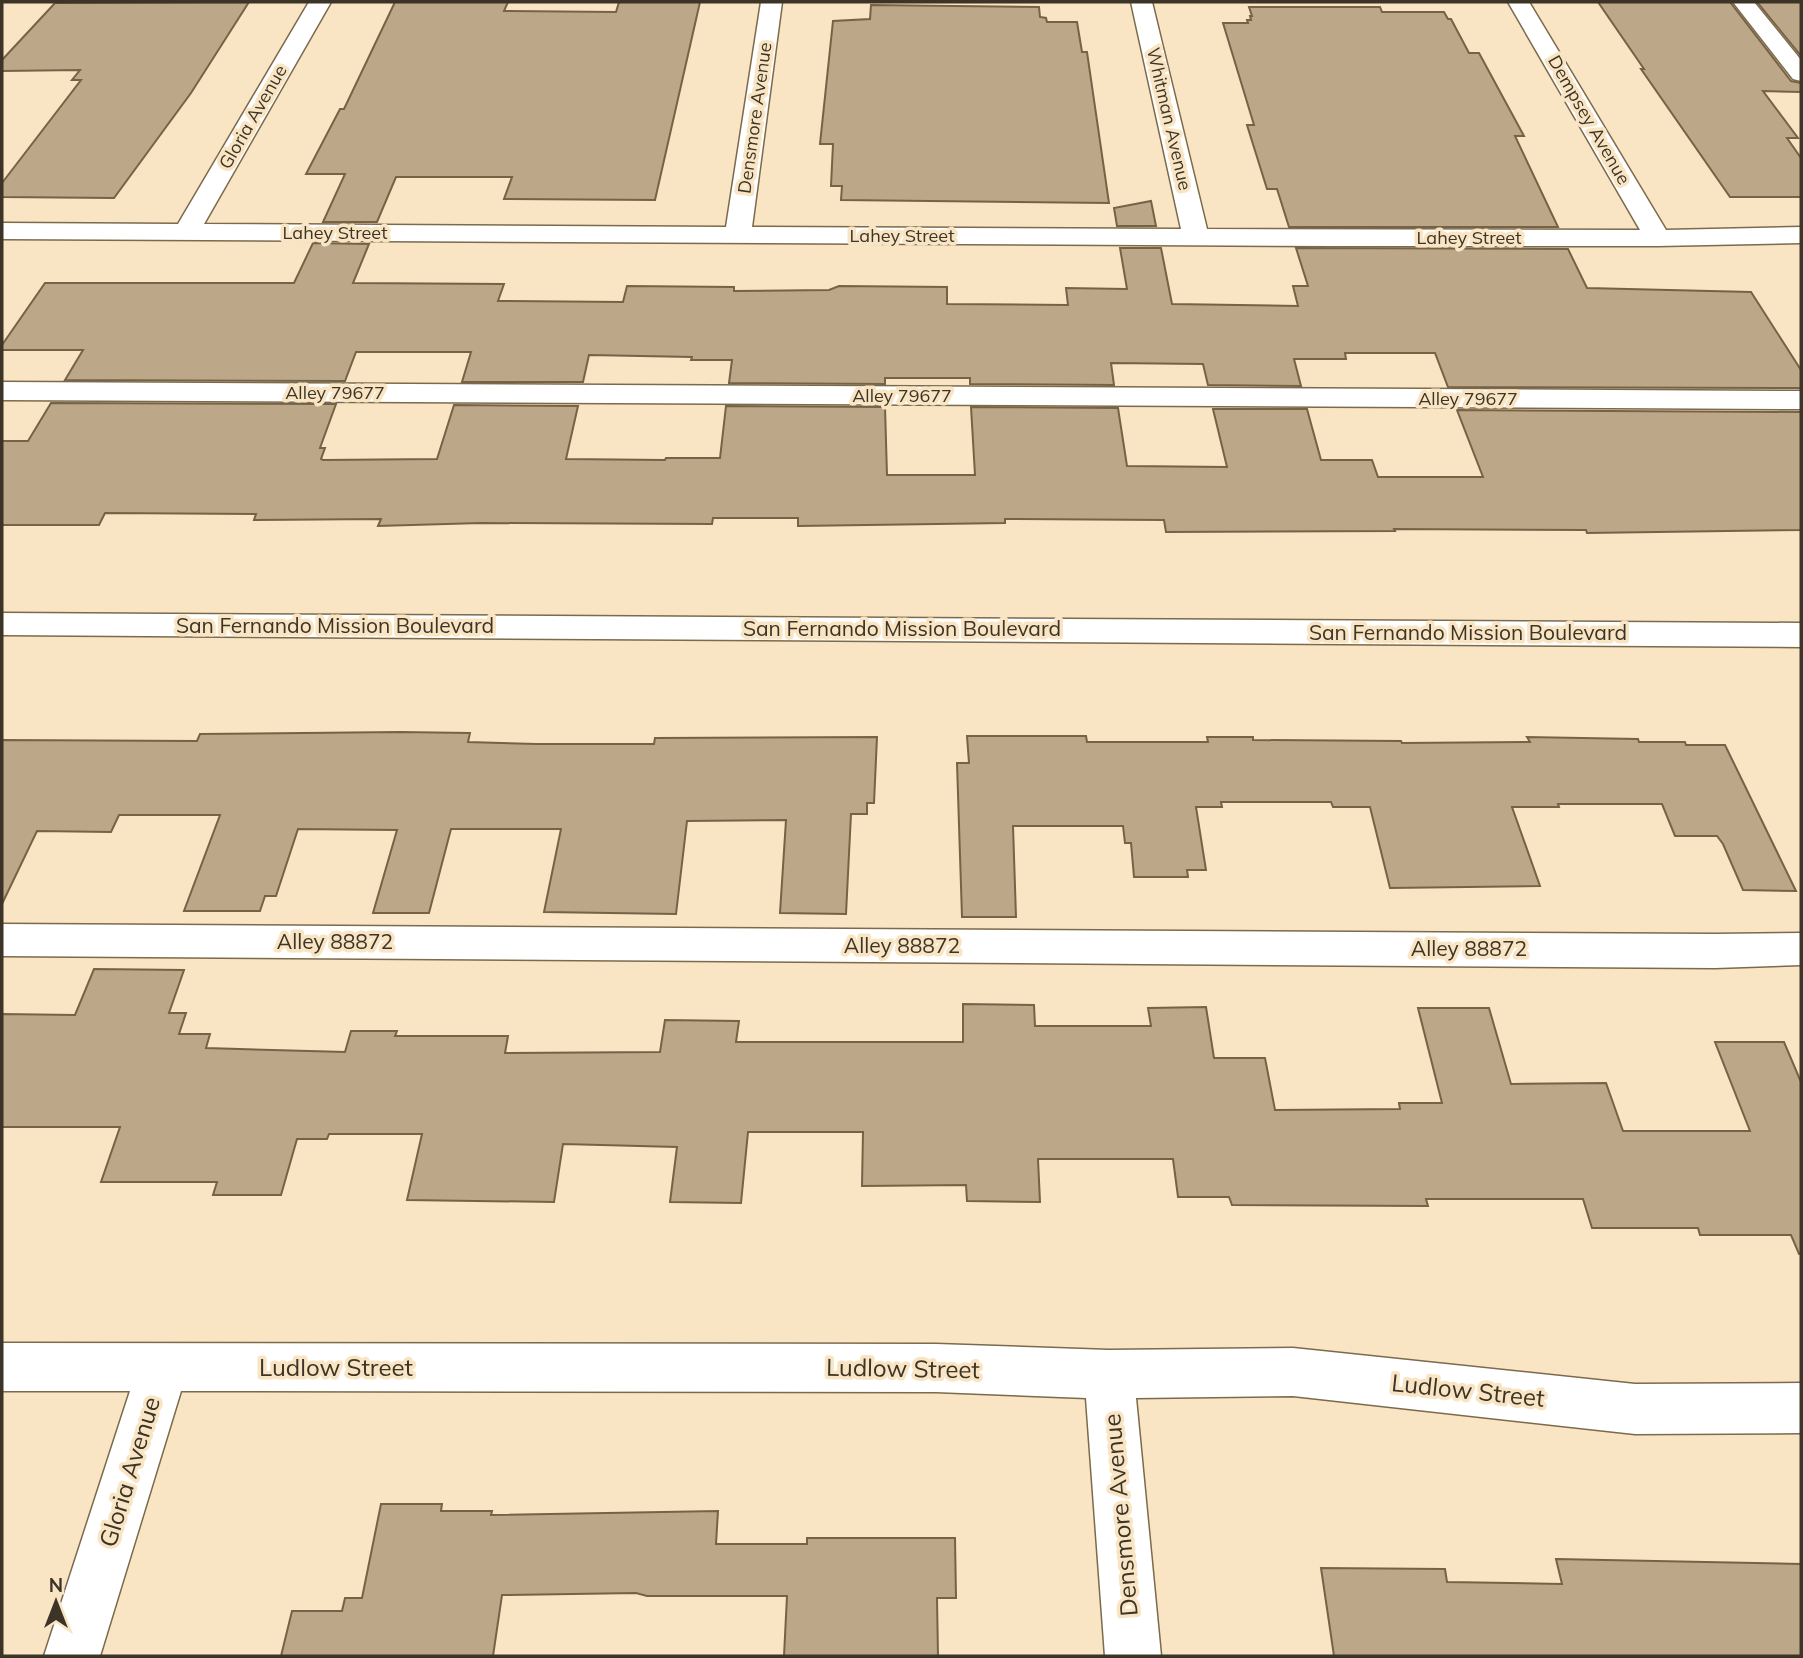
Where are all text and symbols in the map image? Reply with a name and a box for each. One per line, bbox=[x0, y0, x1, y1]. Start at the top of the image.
street label: Densmore Avenue bbox=[733, 41, 776, 195]
street label: Whitman Avenue bbox=[1142, 45, 1197, 192]
street label: Dempsey Avenue bbox=[1543, 51, 1636, 188]
street label: Gloria Avenue bbox=[213, 60, 292, 173]
street label: Lahey Street bbox=[283, 221, 387, 244]
street label: Lahey Street bbox=[850, 224, 954, 247]
street label: Lahey Street bbox=[1417, 226, 1521, 249]
street label: Alley 79677 bbox=[285, 381, 385, 404]
street label: Alley 79677 bbox=[852, 384, 952, 407]
street label: Alley 79677 bbox=[1418, 387, 1518, 410]
street label: San Fernando Mission Boulevard bbox=[176, 612, 494, 638]
street label: San Fernando Mission Boulevard bbox=[743, 615, 1061, 641]
street label: San Fernando Mission Boulevard bbox=[1309, 619, 1627, 645]
street label: Alley 88872 bbox=[277, 928, 393, 954]
street label: Alley 88872 bbox=[844, 932, 960, 958]
street label: Alley 88872 bbox=[1411, 935, 1527, 961]
street label: Ludlow Street bbox=[259, 1352, 413, 1382]
street label: Ludlow Street bbox=[826, 1352, 980, 1384]
street label: Ludlow Street bbox=[1390, 1367, 1546, 1413]
street label: Gloria Avenue bbox=[92, 1393, 166, 1551]
street label: Densmore Avenue bbox=[1096, 1413, 1144, 1618]
north arrow bbox=[21, 1567, 91, 1637]
text: N bbox=[49, 1573, 63, 1597]

